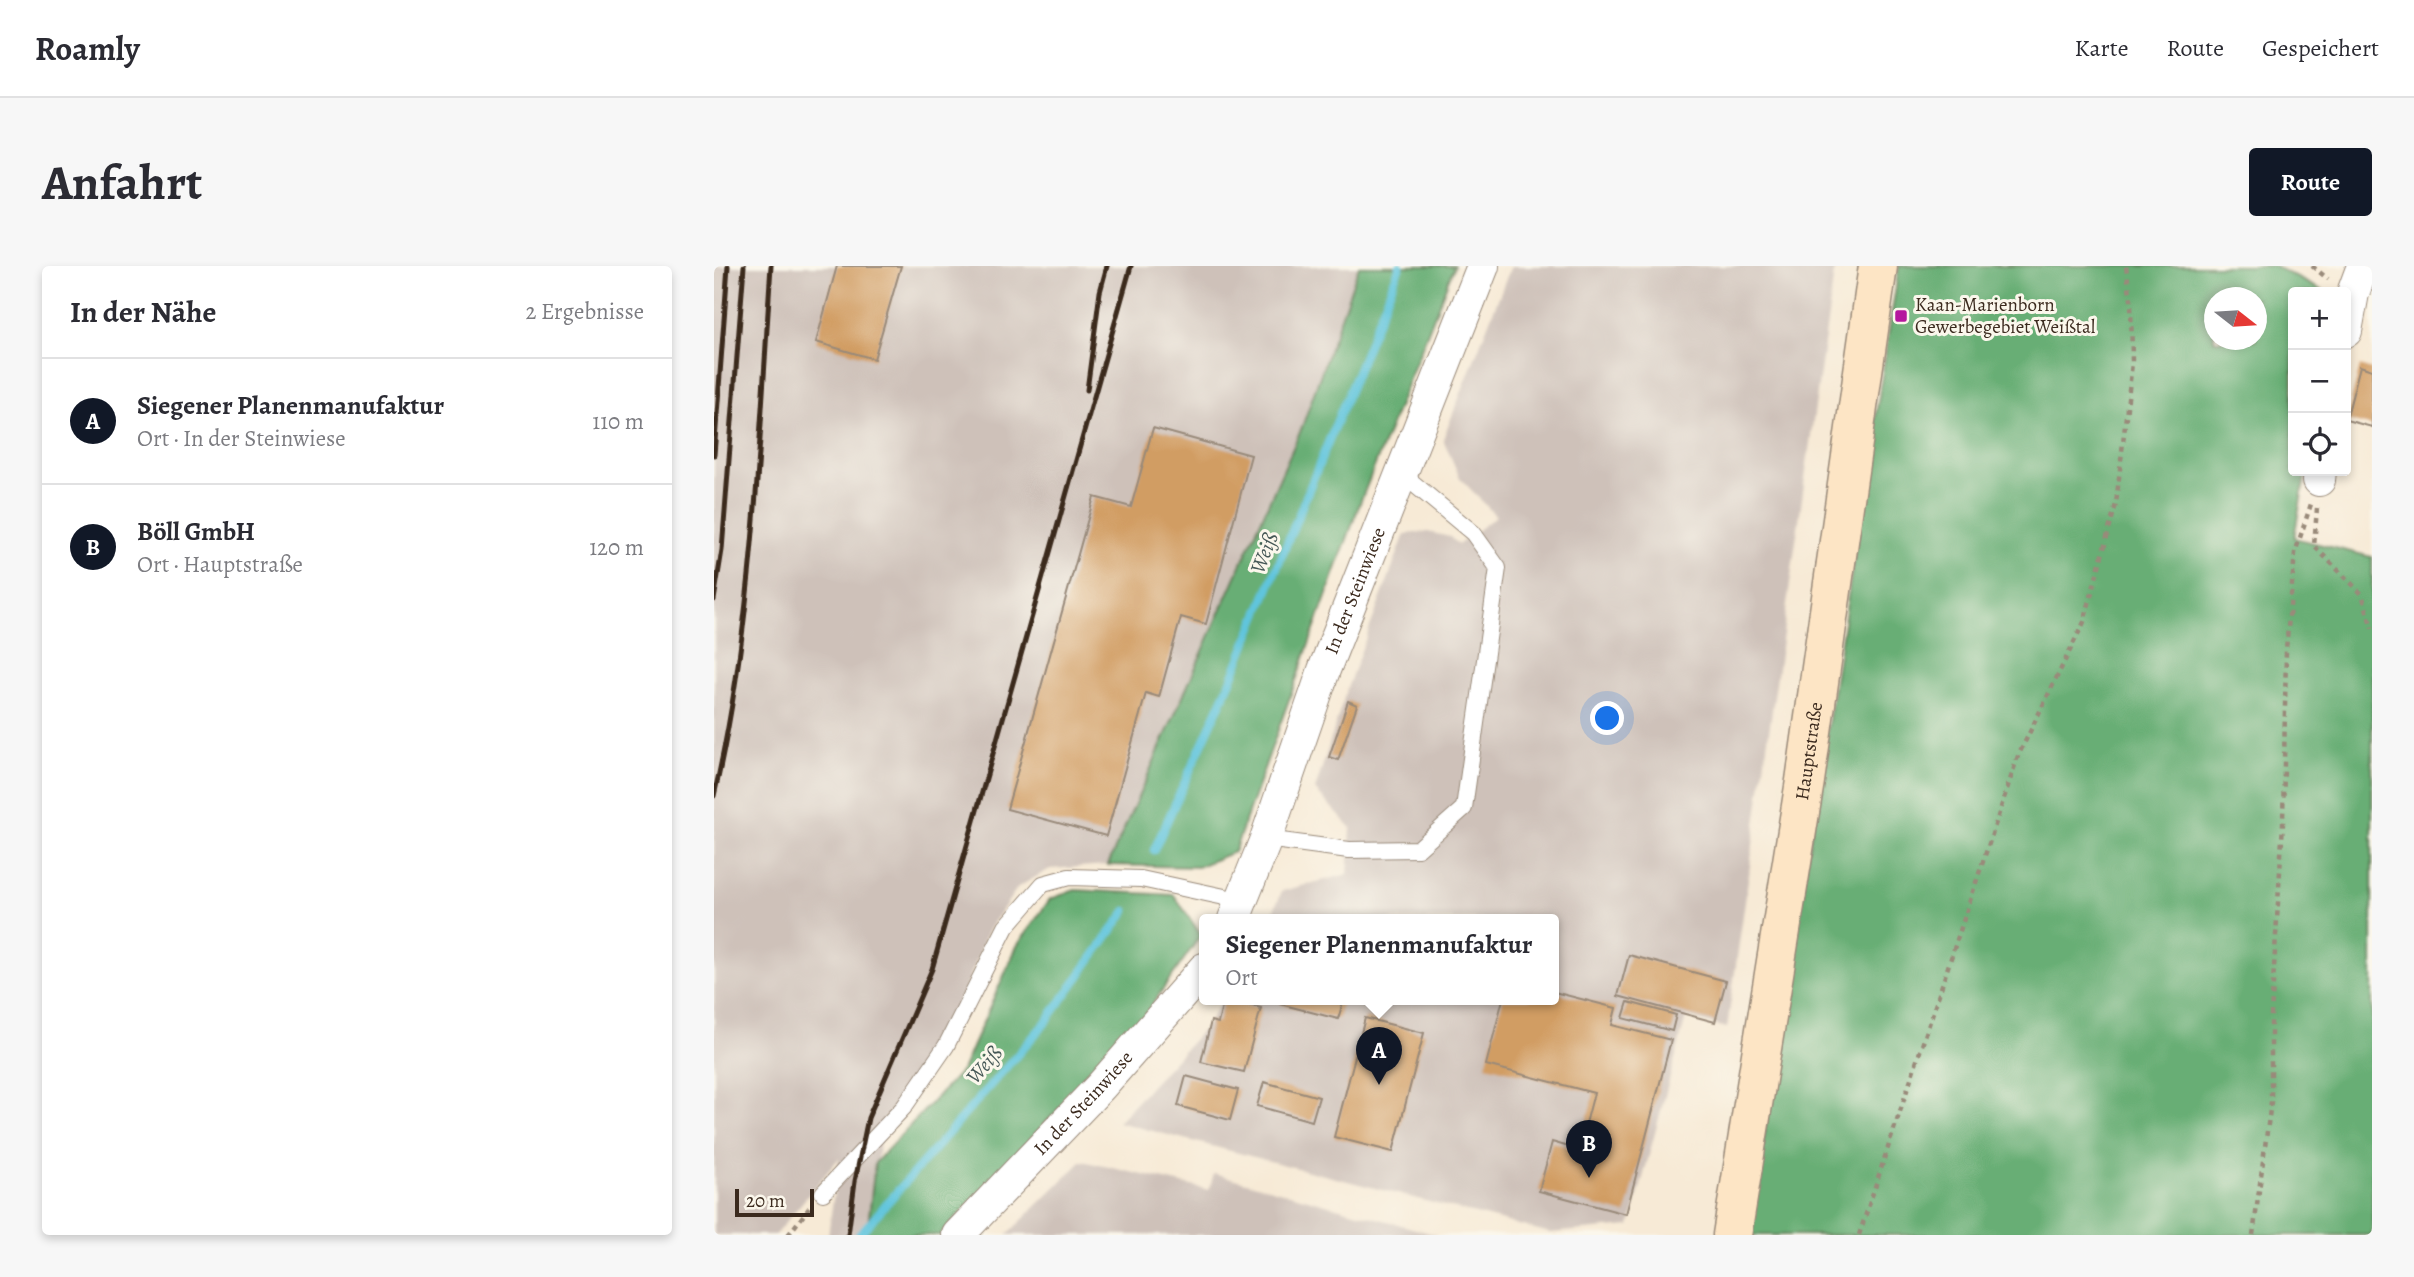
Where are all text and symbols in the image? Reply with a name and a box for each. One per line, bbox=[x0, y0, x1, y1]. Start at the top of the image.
text: Roamly bbox=[35, 26, 140, 71]
text: Karte bbox=[2075, 32, 2128, 64]
text: Route bbox=[2166, 32, 2224, 64]
text: Gespeichert bbox=[2262, 32, 2379, 64]
button: Route bbox=[2249, 148, 2372, 216]
text: Anfahrt bbox=[42, 149, 202, 216]
north arrow bbox=[2204, 287, 2267, 350]
map controls bbox=[2288, 287, 2351, 476]
button: + bbox=[2288, 287, 2351, 350]
text: In der Nähe bbox=[70, 292, 216, 332]
place label: Kaan-Marienborn Gewerbegebiet Weißtal bbox=[1915, 292, 2096, 340]
text: 2 Ergebnisse bbox=[525, 296, 644, 327]
marker: Kaan-Marienborn Gewerbegebiet Weißtal bbox=[1893, 308, 1909, 324]
button: − bbox=[2288, 350, 2351, 413]
text: Siegener Planenmanufaktur bbox=[137, 388, 444, 423]
text: A bbox=[86, 406, 100, 437]
text: 110 m bbox=[592, 406, 644, 437]
button: locate bbox=[2288, 413, 2351, 476]
text: Ort · In der Steinwiese bbox=[137, 423, 346, 454]
text: Böll GmbH bbox=[137, 514, 255, 549]
street label: In der Steinwiese bbox=[1318, 523, 1392, 658]
water label: Weiß bbox=[1243, 528, 1285, 578]
text: B bbox=[86, 532, 100, 563]
text: 120 m bbox=[589, 532, 644, 563]
text: Ort · Hauptstraße bbox=[137, 549, 303, 580]
street label: Hauptstraße bbox=[1789, 700, 1829, 802]
your location bbox=[1590, 701, 1624, 735]
popup bbox=[1199, 914, 1559, 1005]
text: Siegener Planenmanufaktur bbox=[1225, 927, 1533, 962]
text: Ort bbox=[1225, 962, 1258, 993]
pin: A bbox=[1356, 1027, 1402, 1085]
water label: Weiß bbox=[960, 1040, 1009, 1090]
street label: In der Steinwiese bbox=[1028, 1045, 1139, 1161]
pin: B bbox=[1566, 1120, 1612, 1178]
scale bar bbox=[735, 1186, 814, 1218]
text: 20 m bbox=[746, 1188, 785, 1214]

